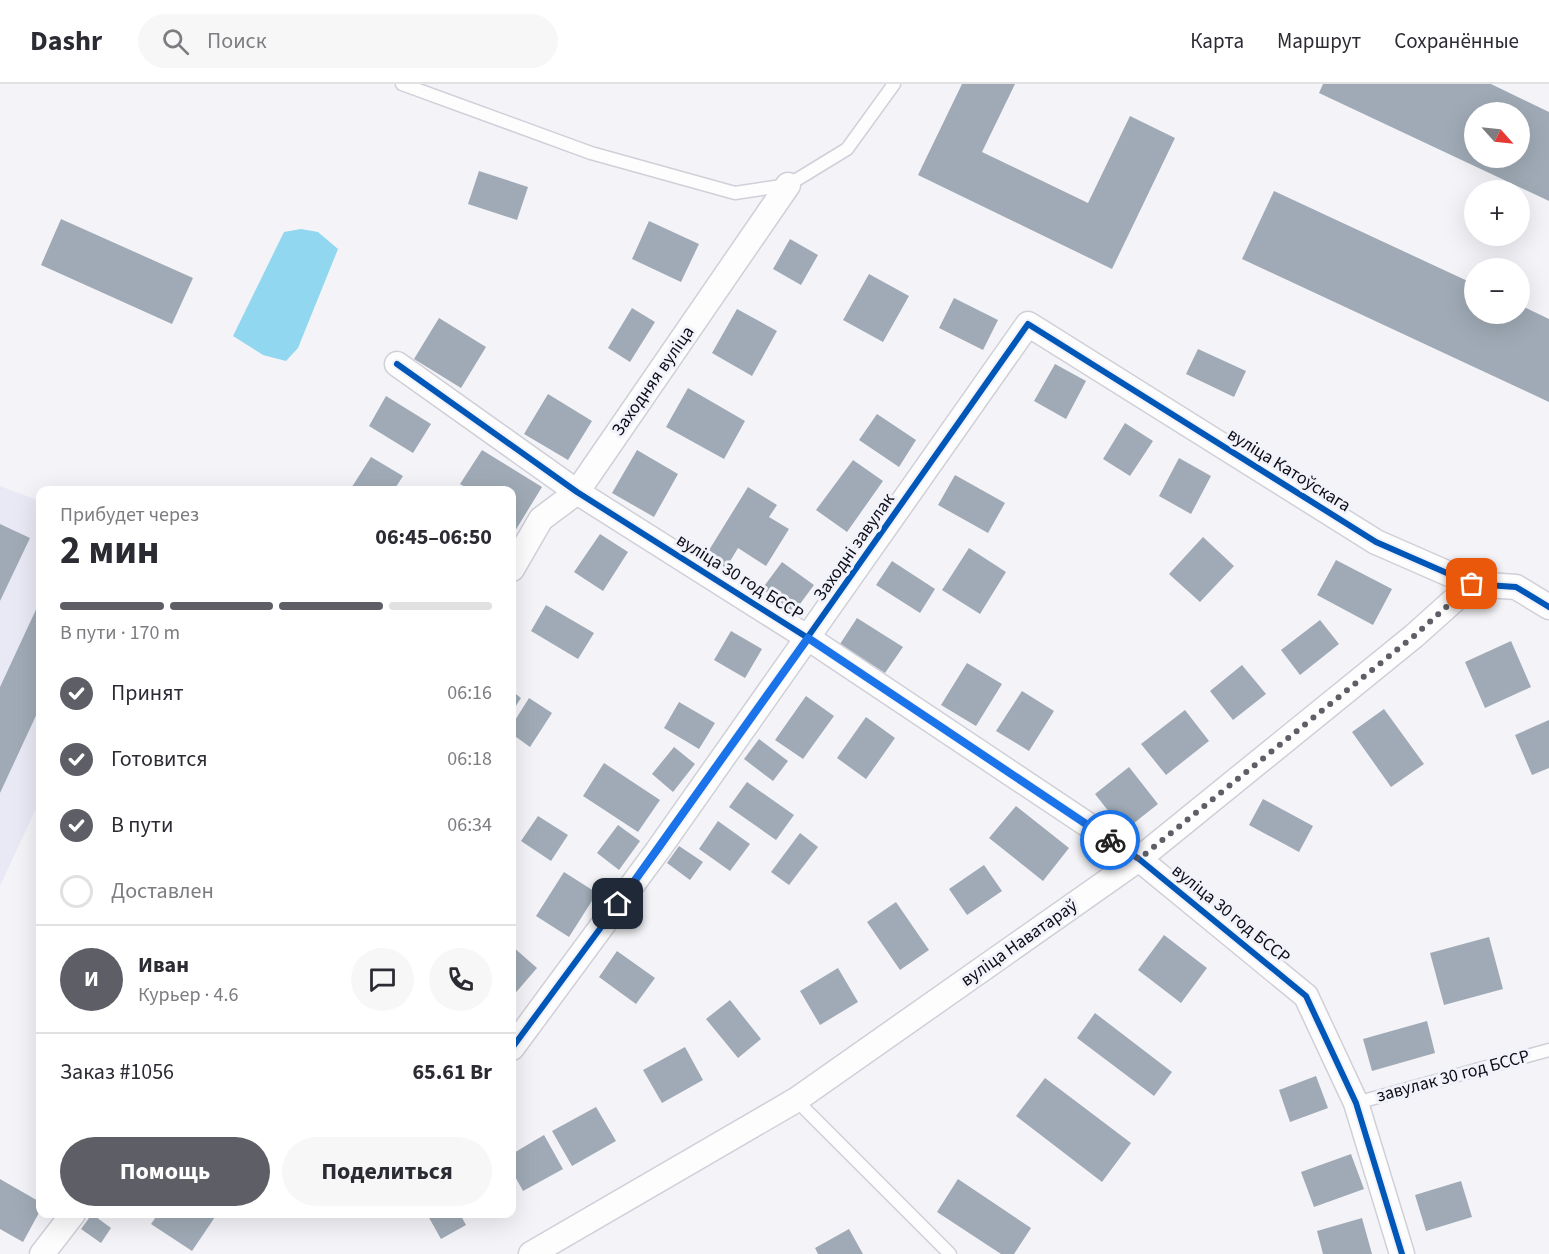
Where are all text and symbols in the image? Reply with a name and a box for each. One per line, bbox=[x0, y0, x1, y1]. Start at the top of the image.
search box bbox=[138, 14, 558, 68]
text: Dashr bbox=[30, 21, 102, 61]
icon: search bbox=[159, 25, 192, 58]
text: Поиск bbox=[207, 25, 267, 57]
text: Карта bbox=[1190, 26, 1244, 56]
text: Маршрут bbox=[1277, 26, 1361, 56]
text: Сохранённые bbox=[1394, 26, 1519, 56]
north arrow bbox=[1464, 102, 1530, 168]
map controls bbox=[1464, 102, 1530, 324]
button: + bbox=[1464, 180, 1530, 246]
button: − bbox=[1464, 258, 1530, 324]
street label: Заходняя вуліца bbox=[606, 321, 700, 441]
street label: вуліца Катоўскага bbox=[1222, 422, 1356, 518]
street label: Заходні завулак bbox=[808, 488, 901, 606]
text: Прибудет через bbox=[60, 501, 199, 529]
text: 06:45–06:50 bbox=[375, 521, 492, 553]
text: 2 мин bbox=[60, 523, 160, 579]
street label: вуліца 30 год БССР bbox=[672, 528, 808, 626]
pin bbox=[1446, 558, 1497, 609]
icon: bag bbox=[1455, 567, 1488, 600]
text: В пути · 170 m bbox=[60, 619, 180, 647]
icon: check bbox=[60, 677, 93, 710]
text: Принят bbox=[111, 677, 184, 709]
text: 06:16 bbox=[447, 679, 492, 707]
icon: check bbox=[60, 743, 93, 776]
text: Готовится bbox=[111, 743, 208, 775]
text: 06:18 bbox=[447, 745, 492, 773]
icon: check bbox=[60, 809, 93, 842]
text: В пути bbox=[111, 809, 173, 841]
courier bbox=[1080, 810, 1140, 870]
text: 06:34 bbox=[447, 811, 492, 839]
icon: bike bbox=[1094, 824, 1127, 857]
street label: вуліца 30 год БССР bbox=[1166, 858, 1296, 970]
text: Доставлен bbox=[111, 875, 214, 907]
pin bbox=[592, 878, 643, 929]
icon: home bbox=[601, 887, 634, 920]
street label: вуліца Наватараў bbox=[956, 893, 1083, 993]
button: chat bbox=[351, 948, 414, 1011]
button: phone bbox=[429, 948, 492, 1011]
text: Иван bbox=[138, 949, 189, 981]
text: И bbox=[84, 963, 99, 995]
text: Курьер · 4.6 bbox=[138, 981, 238, 1009]
street label: завулак 30 год БССР bbox=[1374, 1044, 1532, 1108]
text: Заказ #1056 bbox=[60, 1056, 174, 1088]
text: 65.61 Br bbox=[412, 1056, 492, 1088]
button: Помощь bbox=[60, 1137, 270, 1206]
button: Поделиться bbox=[282, 1137, 492, 1206]

